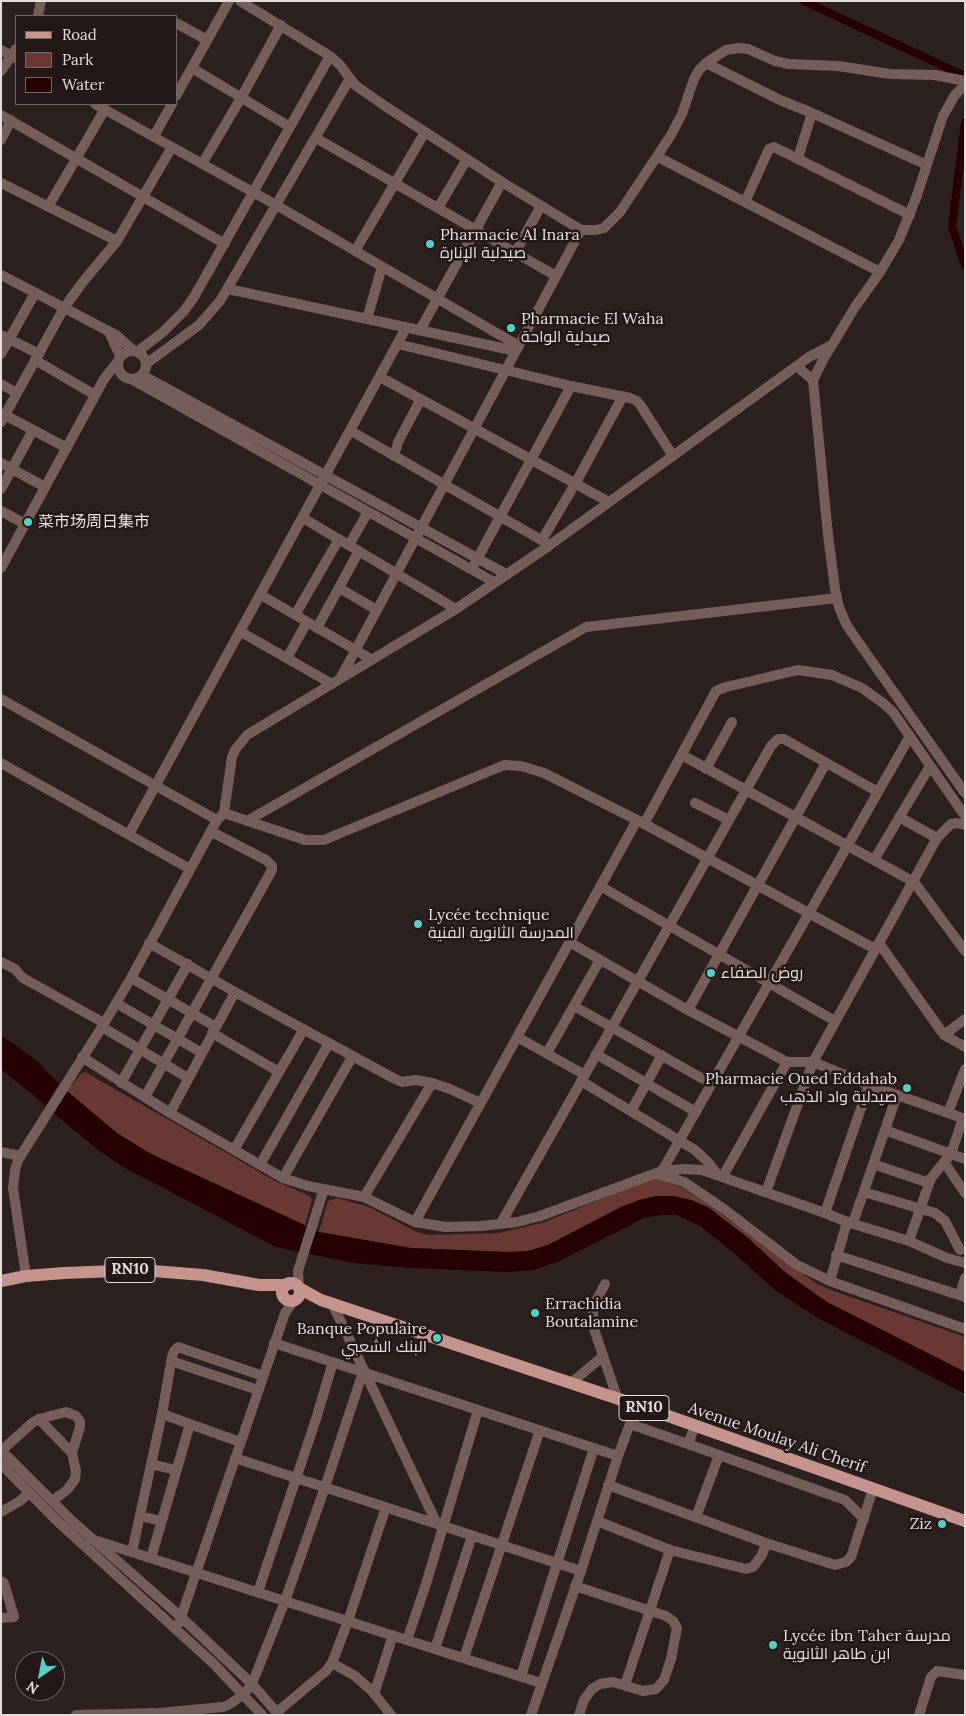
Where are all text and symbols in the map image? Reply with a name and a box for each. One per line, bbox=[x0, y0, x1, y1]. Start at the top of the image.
legend bbox=[15, 15, 178, 105]
text: Road bbox=[62, 25, 97, 44]
text: Park bbox=[62, 50, 93, 69]
text: Water bbox=[62, 75, 104, 94]
place label: Pharmacie Al Inara صيدلية الإنارة bbox=[440, 225, 580, 263]
marker: Pharmacie Al Inara صيدلية الإنارة bbox=[424, 238, 436, 250]
place label: Pharmacie El Waha صيدلية الواحة bbox=[521, 309, 664, 347]
marker: Pharmacie El Waha صيدلية الواحة bbox=[505, 322, 517, 334]
place label: 菜市场周日集市 bbox=[38, 512, 150, 532]
marker: 菜市场周日集市 bbox=[22, 516, 34, 528]
place label: Lycée technique المدرسة الثانوية الفنية bbox=[428, 905, 574, 943]
marker: Lycée technique المدرسة الثانوية الفنية bbox=[412, 918, 424, 930]
place label: روض الصفاء bbox=[721, 963, 803, 983]
marker: روض الصفاء bbox=[705, 967, 717, 979]
place label: Pharmacie Oued Eddahab صيدلية واد الذهب bbox=[705, 1069, 897, 1107]
marker: Pharmacie Oued Eddahab صيدلية واد الذهب bbox=[901, 1082, 913, 1094]
road number: RN10 bbox=[105, 1258, 155, 1282]
place label: Errachidia Boutalamine bbox=[545, 1294, 638, 1332]
marker: Errachidia Boutalamine bbox=[529, 1307, 541, 1319]
place label: Banque Populaire البنك الشعبي bbox=[297, 1319, 427, 1357]
marker: Banque Populaire البنك الشعبي bbox=[431, 1332, 443, 1344]
road number: RN10 bbox=[619, 1396, 669, 1420]
street label: Avenue Moulay Ali Cherif bbox=[686, 1399, 868, 1477]
place label: Ziz bbox=[910, 1514, 932, 1534]
marker: Ziz bbox=[936, 1518, 948, 1530]
place label: Lycée ibn Taher مدرسة ابن طاهر الثانوية bbox=[783, 1626, 951, 1664]
marker: Lycée ibn Taher مدرسة ابن طاهر الثانوية bbox=[767, 1639, 779, 1651]
north arrow bbox=[15, 1651, 65, 1701]
text: N bbox=[23, 1677, 42, 1698]

